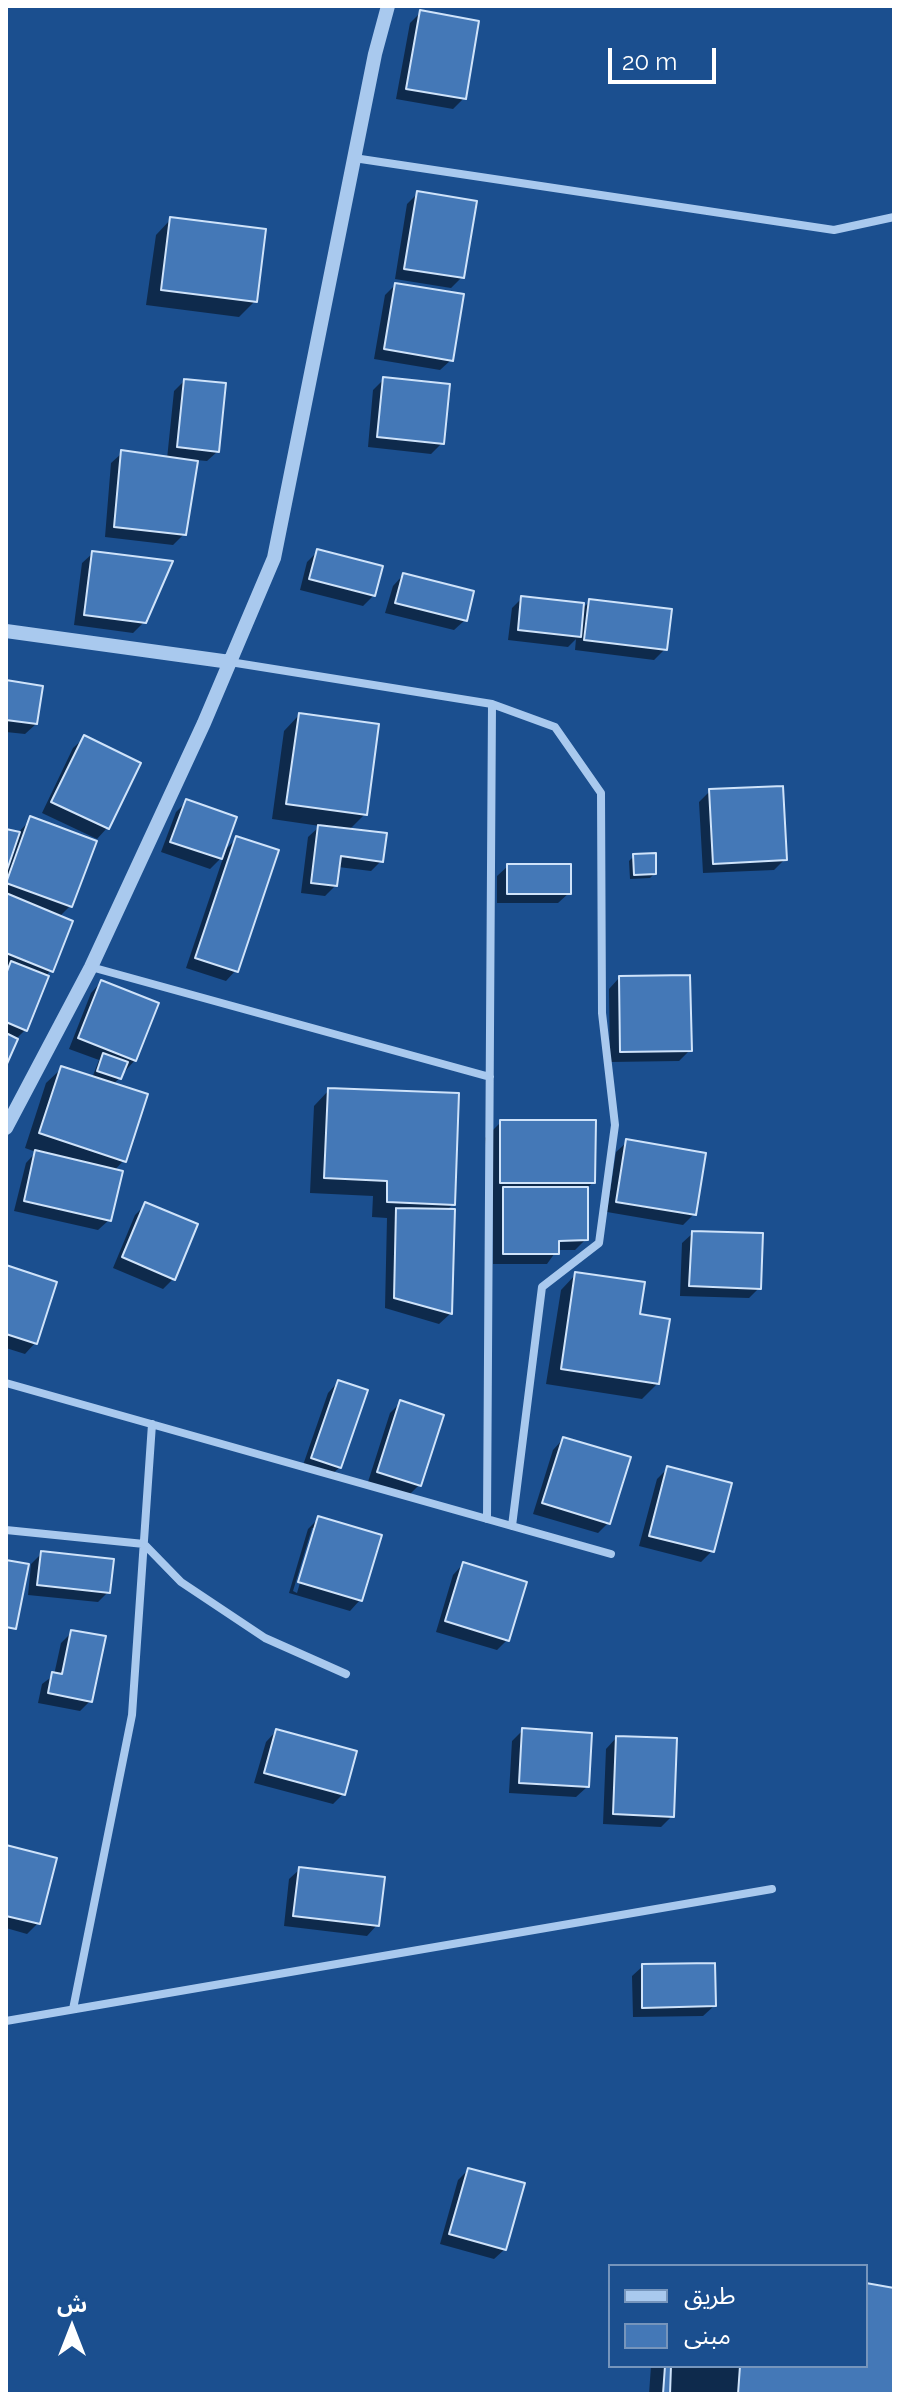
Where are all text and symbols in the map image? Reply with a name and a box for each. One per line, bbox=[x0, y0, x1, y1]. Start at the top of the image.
scale bar bbox=[612, 32, 720, 82]
text: 20 m bbox=[622, 47, 677, 76]
legend bbox=[608, 2264, 868, 2368]
text: طريق bbox=[684, 2281, 736, 2310]
north arrow bbox=[32, 2288, 112, 2368]
text: ش bbox=[57, 2291, 87, 2317]
text: مبنى bbox=[684, 2321, 731, 2350]

